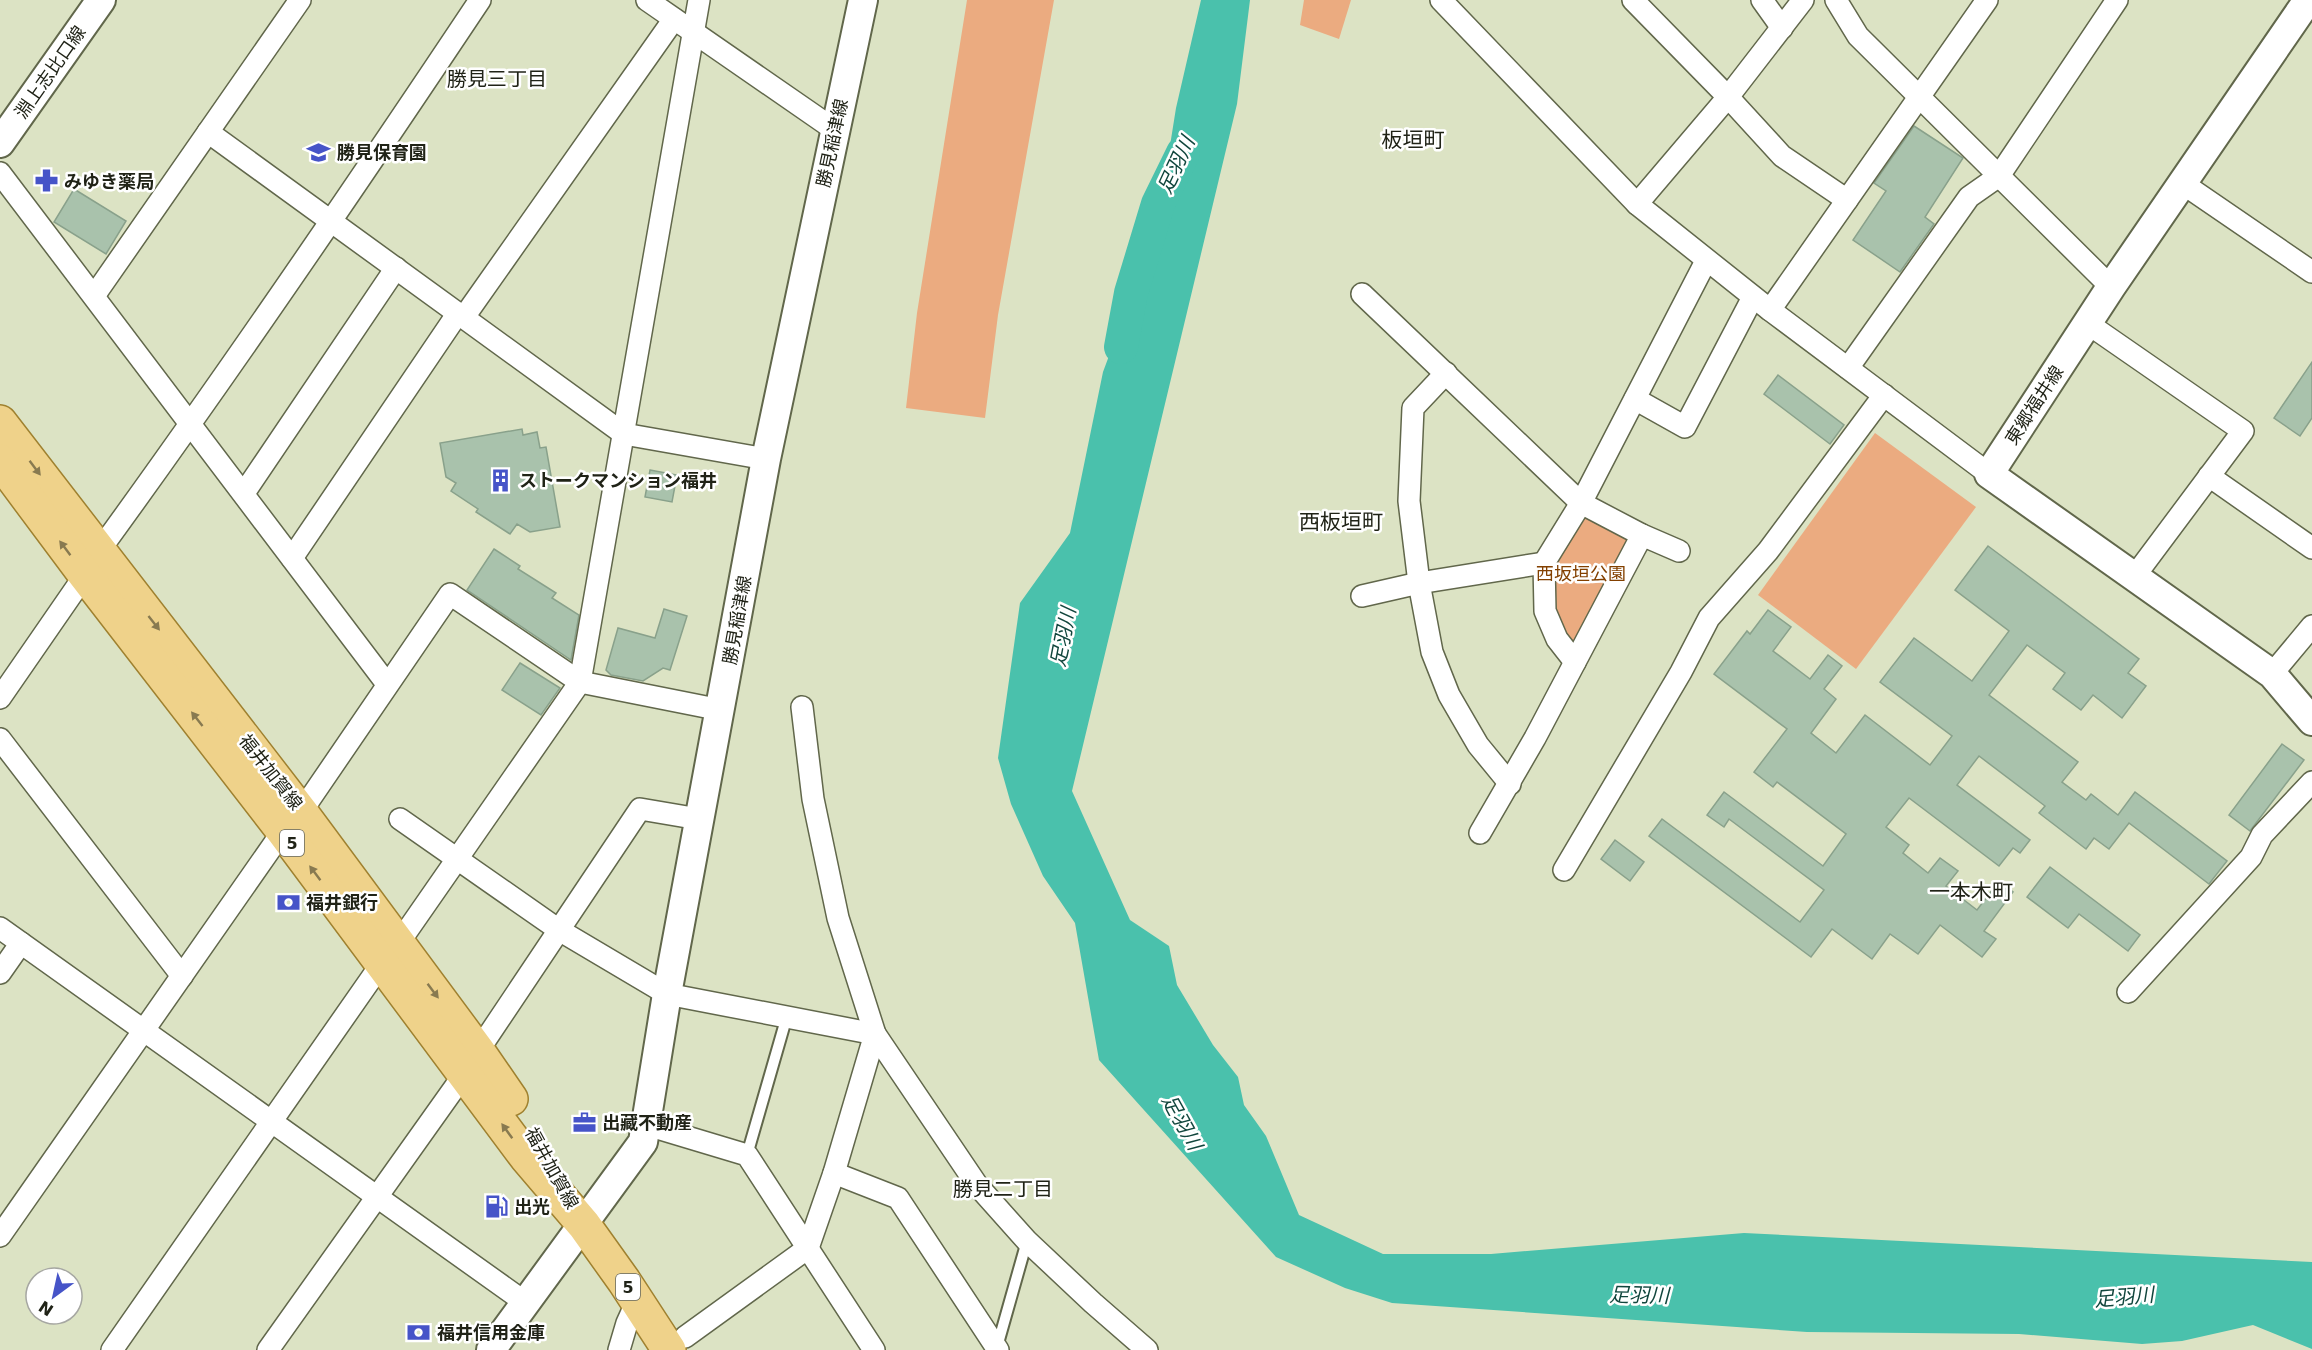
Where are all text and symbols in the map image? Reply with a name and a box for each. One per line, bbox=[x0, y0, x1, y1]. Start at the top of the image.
street label: 淵上志比口線 bbox=[10, 22, 90, 122]
district label: 勝見三丁目 bbox=[447, 67, 547, 91]
street label: 勝見稲津線 bbox=[812, 97, 852, 189]
district label: 板垣町 bbox=[1382, 128, 1445, 152]
water label: 足羽川 bbox=[1152, 131, 1200, 197]
school or university icon: 勝見保育園 bbox=[306, 139, 332, 165]
place label: 勝見保育園 bbox=[337, 142, 427, 163]
pharmacy icon: みゆき薬局 bbox=[33, 168, 59, 194]
place label: みゆき薬局 bbox=[64, 171, 154, 192]
street label: 東郷福井線 bbox=[2001, 362, 2067, 448]
one-way arrow bbox=[29, 460, 42, 476]
building icon: ストークマンション福井 bbox=[488, 467, 514, 493]
place label: ストークマンション福井 bbox=[519, 470, 717, 491]
district label: 西板垣町 bbox=[1299, 510, 1383, 534]
one-way arrow bbox=[59, 540, 71, 555]
park label: 西坂垣公園 bbox=[1536, 563, 1626, 584]
street label: 勝見稲津線 bbox=[719, 574, 755, 666]
water label: 足羽川 bbox=[1045, 603, 1081, 669]
one-way arrow bbox=[148, 615, 160, 630]
one-way arrow bbox=[191, 711, 203, 726]
street label: 福井加賀線 bbox=[235, 730, 307, 814]
road number: 5 bbox=[280, 830, 304, 856]
one-way arrow bbox=[310, 866, 322, 881]
district label: 一本木町 bbox=[1929, 880, 2013, 904]
bank icon: 福井銀行 bbox=[275, 889, 301, 915]
place label: 福井銀行 bbox=[306, 892, 378, 913]
one-way arrow bbox=[427, 982, 439, 998]
water label: 足羽川 bbox=[1157, 1090, 1208, 1156]
office icon: 出藏不動産 bbox=[571, 1109, 597, 1135]
place label: 出藏不動産 bbox=[602, 1112, 692, 1133]
one-way arrow bbox=[501, 1123, 513, 1139]
street label: 福井加賀線 bbox=[521, 1124, 583, 1212]
district label: 勝見二丁目 bbox=[953, 1177, 1053, 1201]
fuel station icon: 出光 bbox=[483, 1193, 509, 1219]
place label: 出光 bbox=[514, 1196, 550, 1217]
north arrow bbox=[24, 1266, 84, 1326]
road number: 5 bbox=[616, 1274, 640, 1300]
water label: 足羽川 bbox=[1609, 1282, 1671, 1308]
water label: 足羽川 bbox=[2093, 1282, 2157, 1312]
text: N bbox=[35, 1297, 57, 1320]
bank icon: 福井信用金庫 bbox=[406, 1319, 432, 1345]
place label: 福井信用金庫 bbox=[437, 1322, 545, 1343]

